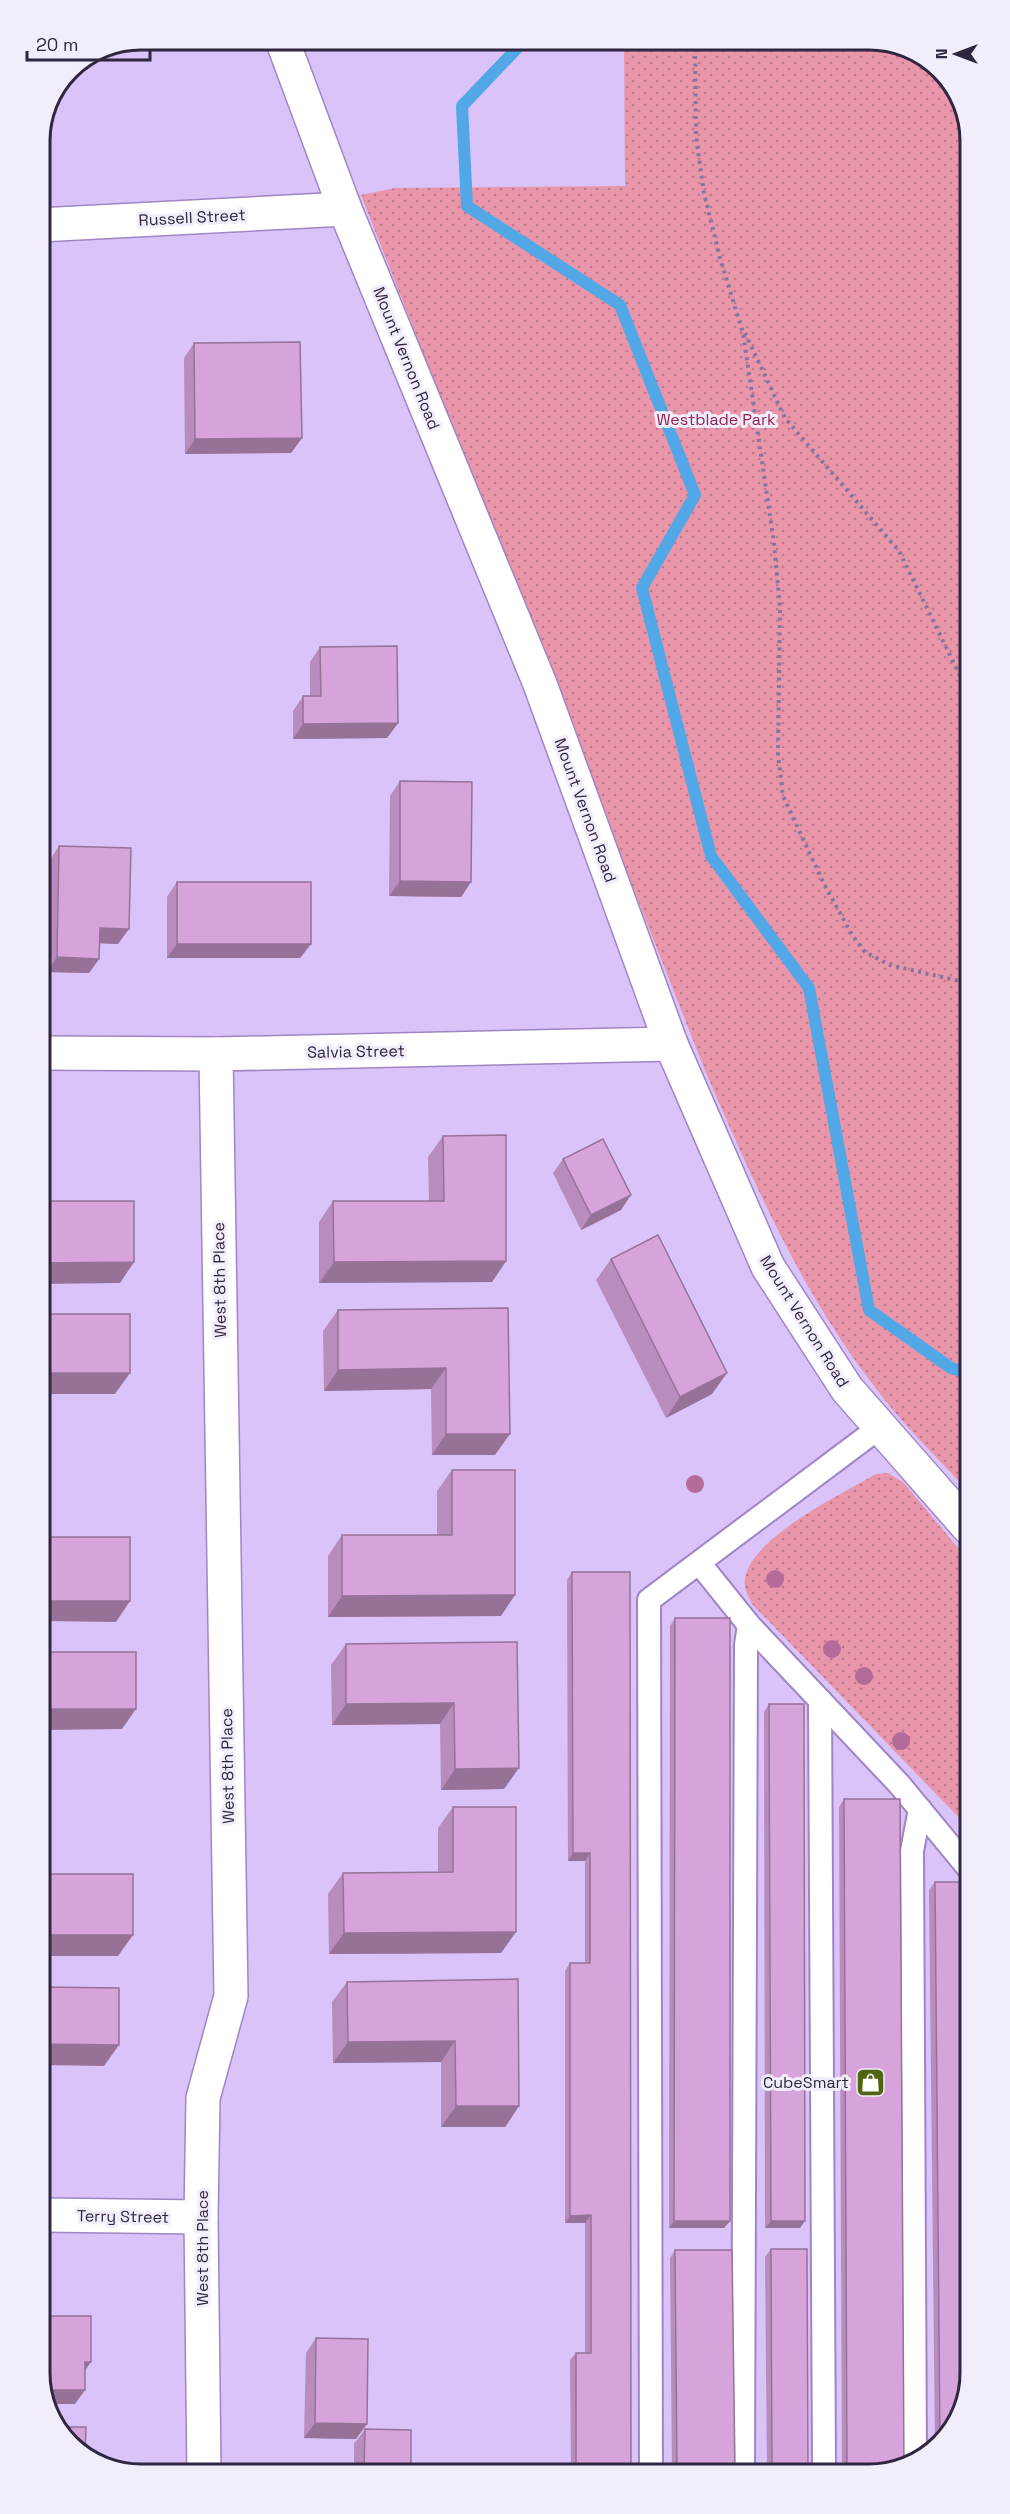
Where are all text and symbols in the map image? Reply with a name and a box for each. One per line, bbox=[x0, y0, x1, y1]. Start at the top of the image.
scale bar bbox=[27, 24, 150, 62]
north arrow bbox=[926, 24, 986, 84]
text: 20 m bbox=[36, 33, 79, 56]
text: N bbox=[931, 49, 952, 59]
street label: Russell Street bbox=[138, 204, 246, 231]
street label: Mount Vernon Road bbox=[368, 284, 445, 433]
park label: Westblade Park bbox=[656, 409, 776, 430]
street label: Mount Vernon Road bbox=[550, 735, 621, 885]
street label: Salvia Street bbox=[307, 1040, 405, 1063]
street label: West 8th Place bbox=[208, 1222, 231, 1338]
street label: Mount Vernon Road bbox=[755, 1251, 854, 1391]
street label: West 8th Place bbox=[216, 1708, 239, 1824]
shop icon: CubeSmart bbox=[854, 2066, 886, 2098]
place label: CubeSmart bbox=[763, 2072, 849, 2093]
street label: West 8th Place bbox=[192, 2190, 213, 2306]
street label: Terry Street bbox=[77, 2205, 169, 2228]

